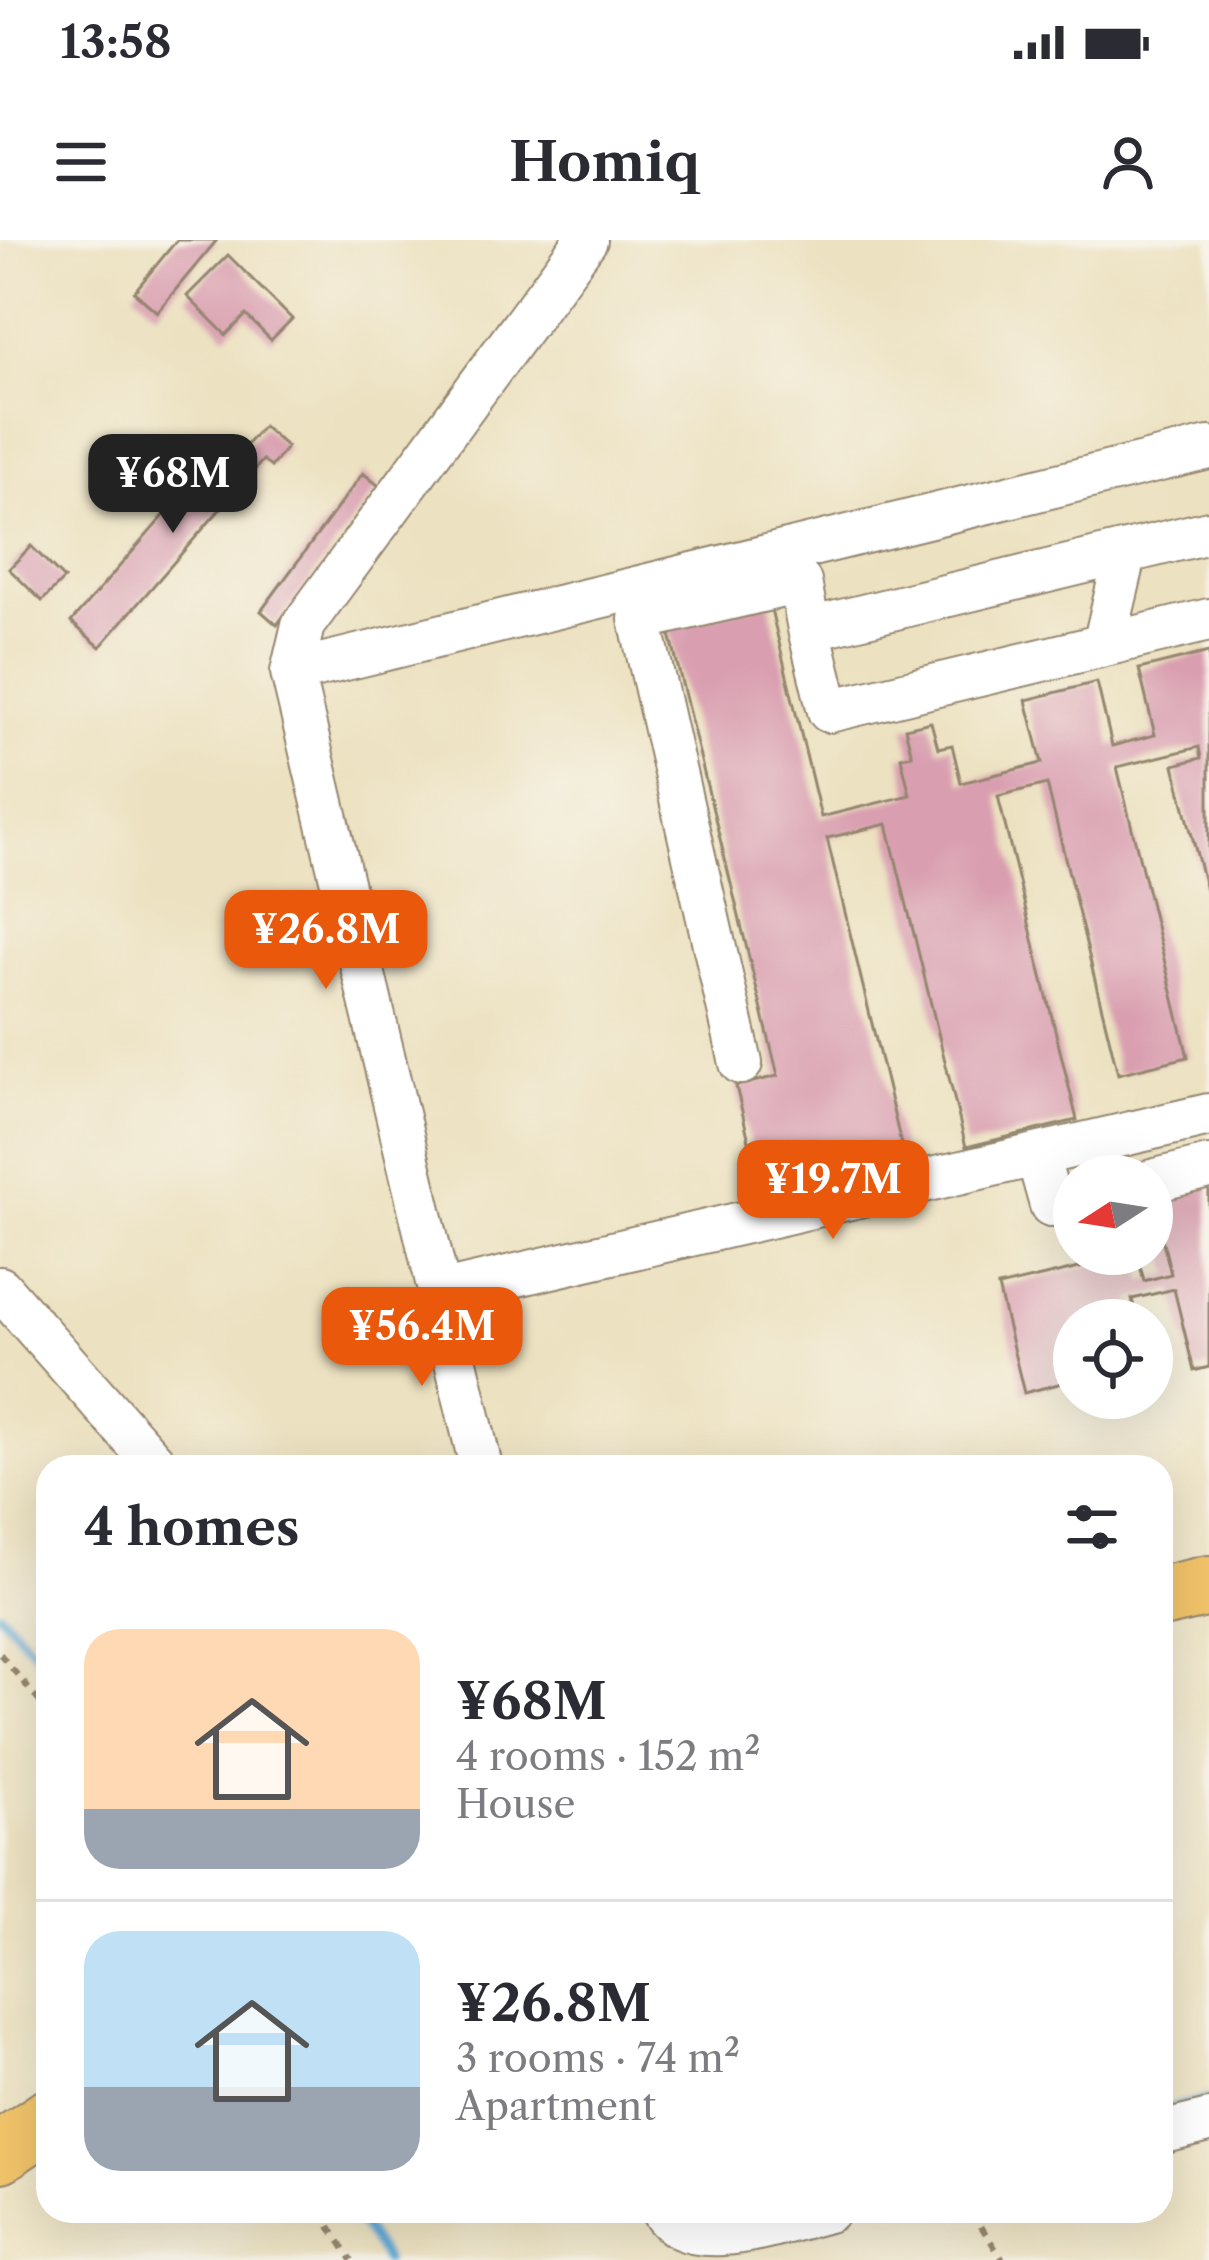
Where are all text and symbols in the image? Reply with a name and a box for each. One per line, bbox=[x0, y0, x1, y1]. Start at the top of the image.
text: 13:58 bbox=[60, 14, 172, 70]
icon: menu bbox=[48, 129, 114, 195]
text: Homiq bbox=[509, 129, 700, 195]
icon: person bbox=[1095, 129, 1161, 195]
pin: ¥68M bbox=[102, 434, 244, 536]
text: ¥68M bbox=[115, 449, 231, 497]
pin: ¥26.8M bbox=[228, 890, 424, 992]
text: ¥26.8M bbox=[251, 905, 401, 953]
pin: ¥19.7M bbox=[735, 1140, 931, 1242]
text: ¥19.7M bbox=[764, 1155, 902, 1203]
north arrow bbox=[1053, 1155, 1173, 1275]
map controls bbox=[1053, 1155, 1173, 1419]
pin: ¥56.4M bbox=[324, 1287, 520, 1389]
button: locate bbox=[1053, 1299, 1173, 1419]
text: ¥56.4M bbox=[349, 1302, 495, 1350]
icon: filters bbox=[1059, 1494, 1125, 1560]
text: 4 homes bbox=[84, 1496, 299, 1558]
text: ¥68M bbox=[456, 1670, 607, 1732]
icon: home bbox=[180, 1677, 324, 1821]
text: 4 rooms · 152 m² bbox=[456, 1732, 760, 1780]
text: House bbox=[456, 1780, 575, 1828]
text: ¥26.8M bbox=[456, 1972, 651, 2034]
icon: home bbox=[180, 1979, 324, 2123]
text: 3 rooms · 74 m² bbox=[456, 2034, 740, 2082]
text: Apartment bbox=[456, 2082, 656, 2130]

